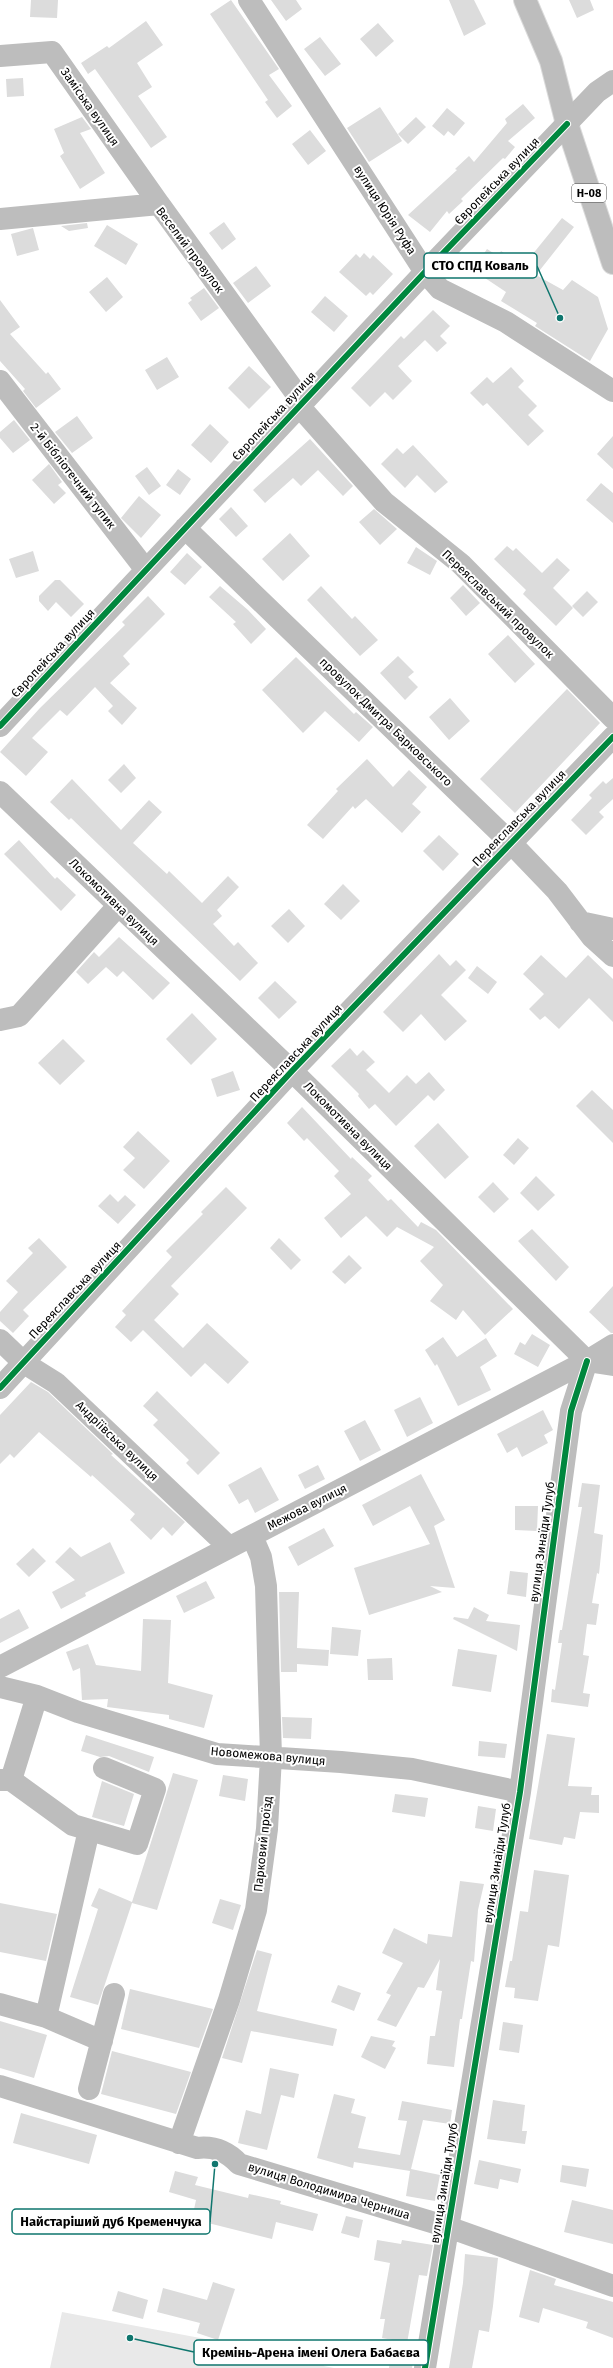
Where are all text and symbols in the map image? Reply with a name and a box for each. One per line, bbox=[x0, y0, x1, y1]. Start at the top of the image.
street label: Заміська вулиця bbox=[58, 65, 122, 149]
street label: Європейська вулиця bbox=[452, 134, 542, 228]
street label: вулиця Юрія Руфа bbox=[351, 163, 419, 257]
road number: Н-08 bbox=[572, 184, 606, 202]
street label: Веселий провулок bbox=[153, 204, 227, 296]
callout: СТО СПД Коваль bbox=[424, 253, 537, 278]
text: СТО СПД Коваль bbox=[431, 258, 529, 273]
street label: Європейська вулиця bbox=[229, 369, 319, 463]
street label: 2-й Бібліотечний тупик bbox=[27, 420, 119, 532]
street label: Переяславський провулок bbox=[439, 547, 557, 662]
street label: Європейська вулиця bbox=[8, 606, 98, 700]
street label: провулок Дмитра Барковського bbox=[317, 655, 455, 789]
street label: Переяславська вулиця bbox=[469, 767, 569, 869]
street label: Локомотивна вулиця bbox=[66, 856, 162, 948]
street label: Переяславська вулиця bbox=[247, 1001, 345, 1105]
street label: Локомотивна вулиця bbox=[301, 1079, 395, 1173]
street label: Переяславська вулиця bbox=[26, 1238, 124, 1342]
street label: Андріївська вулиця bbox=[73, 1398, 161, 1484]
street label: Межова вулиця bbox=[265, 1481, 349, 1533]
street label: вулиця Зинаїди Тулуб bbox=[527, 1481, 557, 1603]
street label: Новомежова вулиця bbox=[210, 1744, 326, 1768]
street label: Парковий проїзд bbox=[251, 1795, 275, 1893]
street label: вулиця Зинаїди Тулуб bbox=[481, 1802, 513, 1924]
street label: вулиця Зинаїди Тулуб bbox=[428, 2122, 460, 2244]
street label: вулиця Володимира Черниша bbox=[246, 2160, 412, 2222]
callout: Найстаріший дуб Кременчука bbox=[12, 2209, 210, 2234]
text: Найстаріший дуб Кременчука bbox=[20, 2214, 202, 2229]
callout: Кремінь-Арена імені Олега Бабаєва bbox=[194, 2340, 428, 2365]
text: Кремінь-Арена імені Олега Бабаєва bbox=[202, 2345, 420, 2360]

